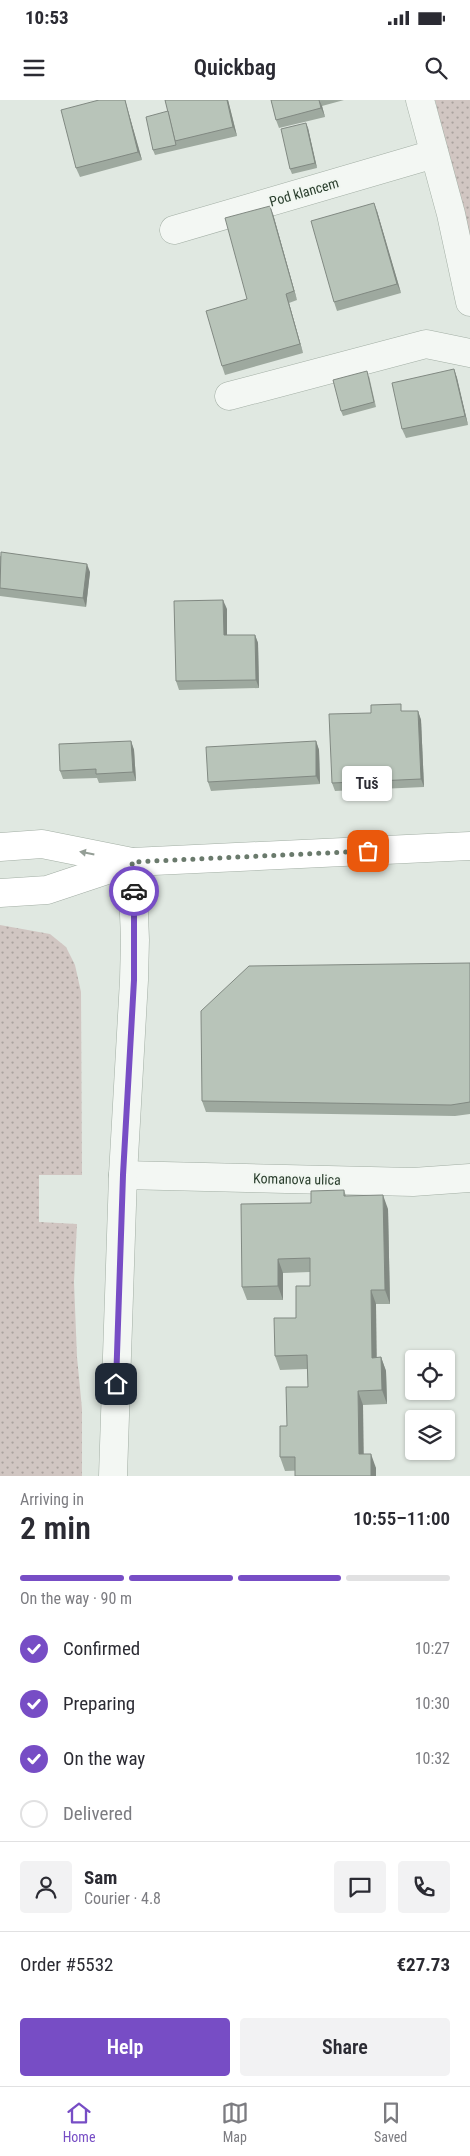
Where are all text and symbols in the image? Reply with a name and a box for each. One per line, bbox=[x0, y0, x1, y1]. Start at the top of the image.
text: 10:53 bbox=[25, 6, 69, 29]
icon: menu bbox=[20, 54, 48, 82]
icon: search bbox=[422, 54, 450, 82]
text: Quickbag bbox=[194, 55, 276, 80]
street label: Pod klancem bbox=[267, 174, 341, 210]
callout: Tuš bbox=[343, 766, 393, 801]
text: Tuš bbox=[355, 774, 379, 793]
pin bbox=[347, 830, 389, 872]
icon: bag bbox=[354, 837, 382, 865]
one-way arrow bbox=[80, 849, 95, 857]
courier bbox=[109, 866, 159, 916]
icon: car bbox=[120, 877, 148, 905]
street label: Komanova ulica bbox=[253, 1170, 341, 1188]
map controls bbox=[405, 1350, 455, 1460]
button: locate bbox=[405, 1350, 455, 1400]
pin bbox=[95, 1363, 137, 1405]
icon: home bbox=[102, 1370, 130, 1398]
button: layers bbox=[405, 1410, 455, 1460]
text: Arriving in bbox=[20, 1490, 84, 1509]
text: 10:55–11:00 bbox=[353, 1507, 450, 1530]
text: 2 min bbox=[20, 1509, 91, 1547]
text: On the way · 90 m bbox=[20, 1589, 132, 1608]
icon: check bbox=[20, 1635, 48, 1663]
text: Confirmed bbox=[63, 1637, 140, 1660]
text: 10:27 bbox=[415, 1639, 450, 1658]
icon: check bbox=[20, 1690, 48, 1718]
text: Preparing bbox=[63, 1692, 135, 1715]
text: 10:30 bbox=[415, 1694, 450, 1713]
icon: check bbox=[20, 1745, 48, 1773]
text: On the way bbox=[63, 1747, 145, 1770]
text: 10:32 bbox=[415, 1749, 450, 1768]
text: Delivered bbox=[63, 1802, 132, 1825]
button: person bbox=[20, 1861, 72, 1913]
button: chat bbox=[334, 1861, 386, 1913]
button: phone bbox=[398, 1861, 450, 1913]
text: Sam bbox=[84, 1866, 117, 1889]
text: Courier · 4.8 bbox=[84, 1889, 161, 1908]
text: Order #5532 bbox=[20, 1953, 113, 1976]
text: €27.73 bbox=[396, 1953, 450, 1976]
button: Help bbox=[20, 2018, 230, 2076]
button: Share bbox=[240, 2018, 450, 2076]
tab: Home bbox=[63, 2099, 95, 2145]
tab: Map bbox=[221, 2099, 249, 2145]
tab: Saved bbox=[374, 2099, 407, 2145]

